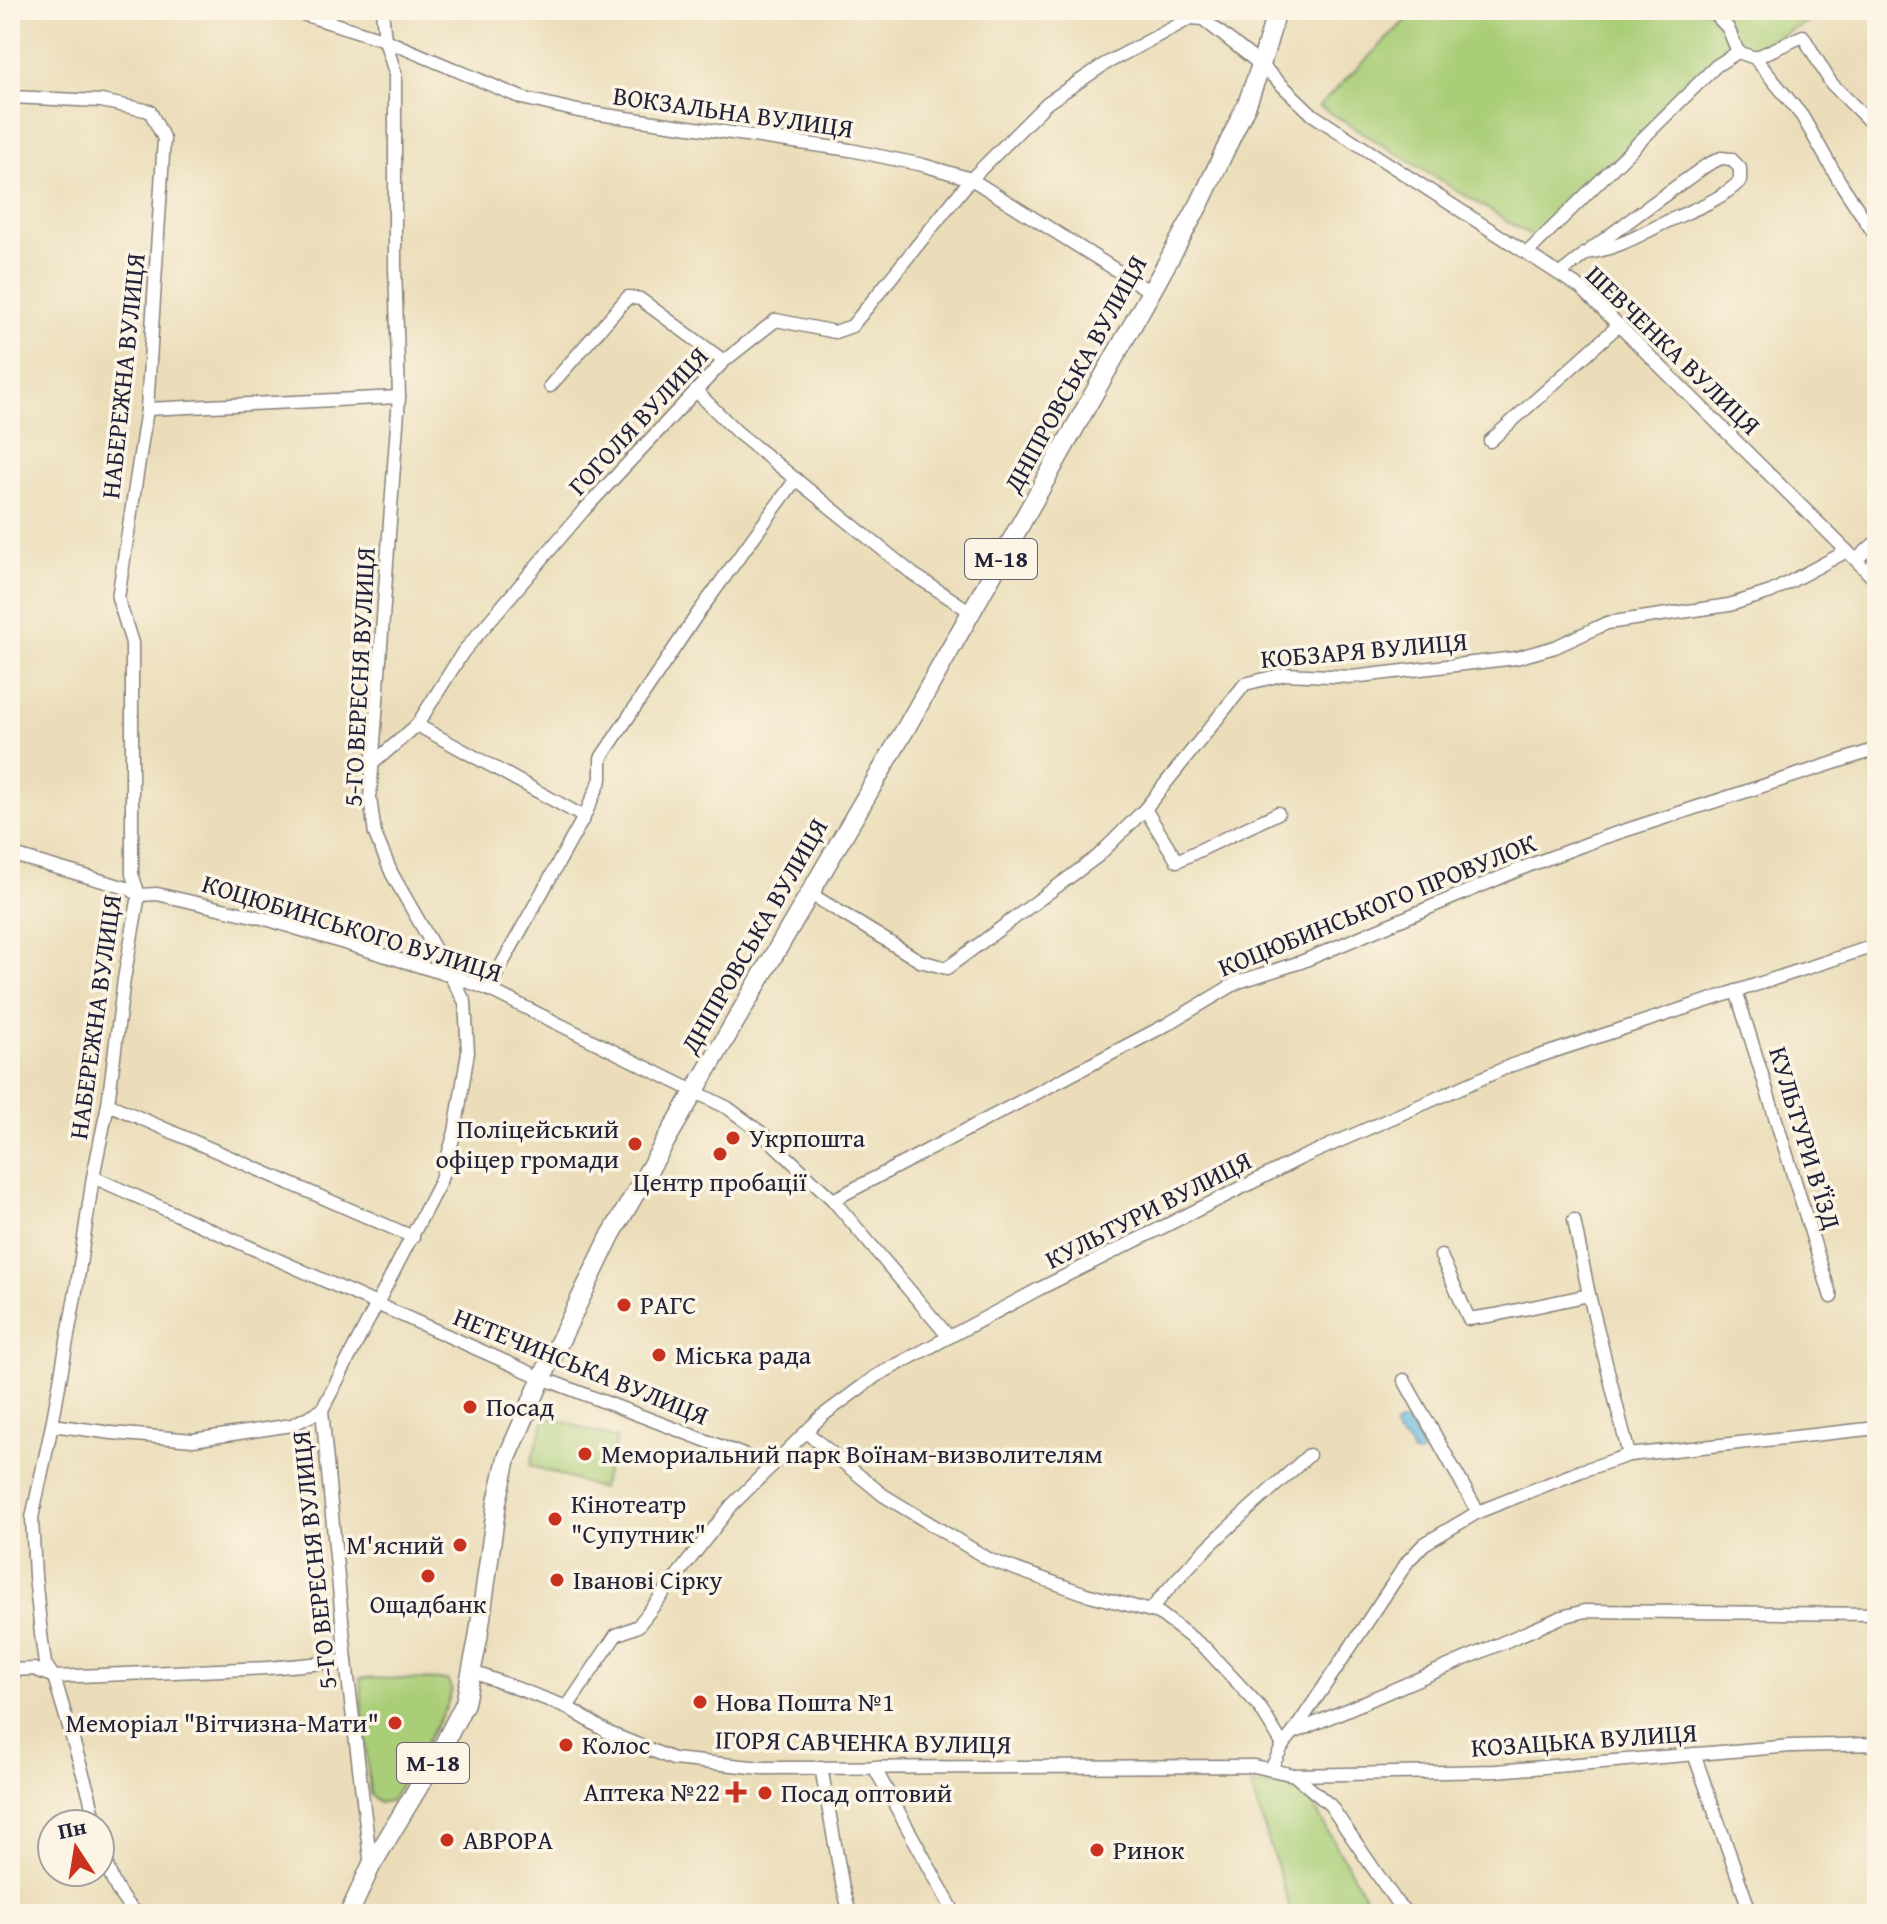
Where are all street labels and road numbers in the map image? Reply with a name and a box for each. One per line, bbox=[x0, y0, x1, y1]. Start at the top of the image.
street label: ВОКЗАЛЬНА ВУЛИЦЯ bbox=[610, 75, 856, 148]
street label: ДНІПРОВСЬКА ВУЛИЦЯ bbox=[993, 248, 1156, 500]
street label: НАБЕРЕЖНА ВУЛИЦЯ bbox=[90, 251, 155, 501]
street label: ШЕВЧЕНКА ВУЛИЦЯ bbox=[1577, 256, 1770, 444]
street label: ГОГОЛЯ ВУЛИЦЯ bbox=[558, 338, 717, 504]
road number: М-18 bbox=[965, 539, 1037, 579]
street label: 5-ГО ВЕРЕСНЯ ВУЛИЦЯ bbox=[332, 546, 385, 808]
street label: КОБЗАРЯ ВУЛИЦЯ bbox=[1259, 621, 1469, 678]
street label: ДНІПРОВСЬКА ВУЛИЦЯ bbox=[670, 811, 837, 1061]
street label: КОЦЮБИНСЬКОГО ПРОВУЛОК bbox=[1212, 823, 1542, 986]
street label: КОЦЮБИНСЬКОГО ВУЛИЦЯ bbox=[198, 863, 507, 992]
street label: НАБЕРЕЖНА ВУЛИЦЯ bbox=[58, 892, 131, 1142]
street label: КУЛЬТУРИ В’ЇЗД bbox=[1759, 1042, 1852, 1234]
street label: КУЛЬТУРИ ВУЛИЦЯ bbox=[1038, 1141, 1258, 1278]
street label: НЕТЕЧИНСЬКА ВУЛИЦЯ bbox=[448, 1297, 714, 1434]
street label: 5-ГО ВЕРЕСНЯ ВУЛИЦЯ bbox=[281, 1429, 346, 1691]
street label: КОЗАЦЬКА ВУЛИЦЯ bbox=[1470, 1712, 1698, 1767]
street label: ІГОРЯ САВЧЕНКА ВУЛИЦЯ bbox=[714, 1719, 1012, 1764]
road number: М-18 bbox=[397, 1743, 469, 1783]

